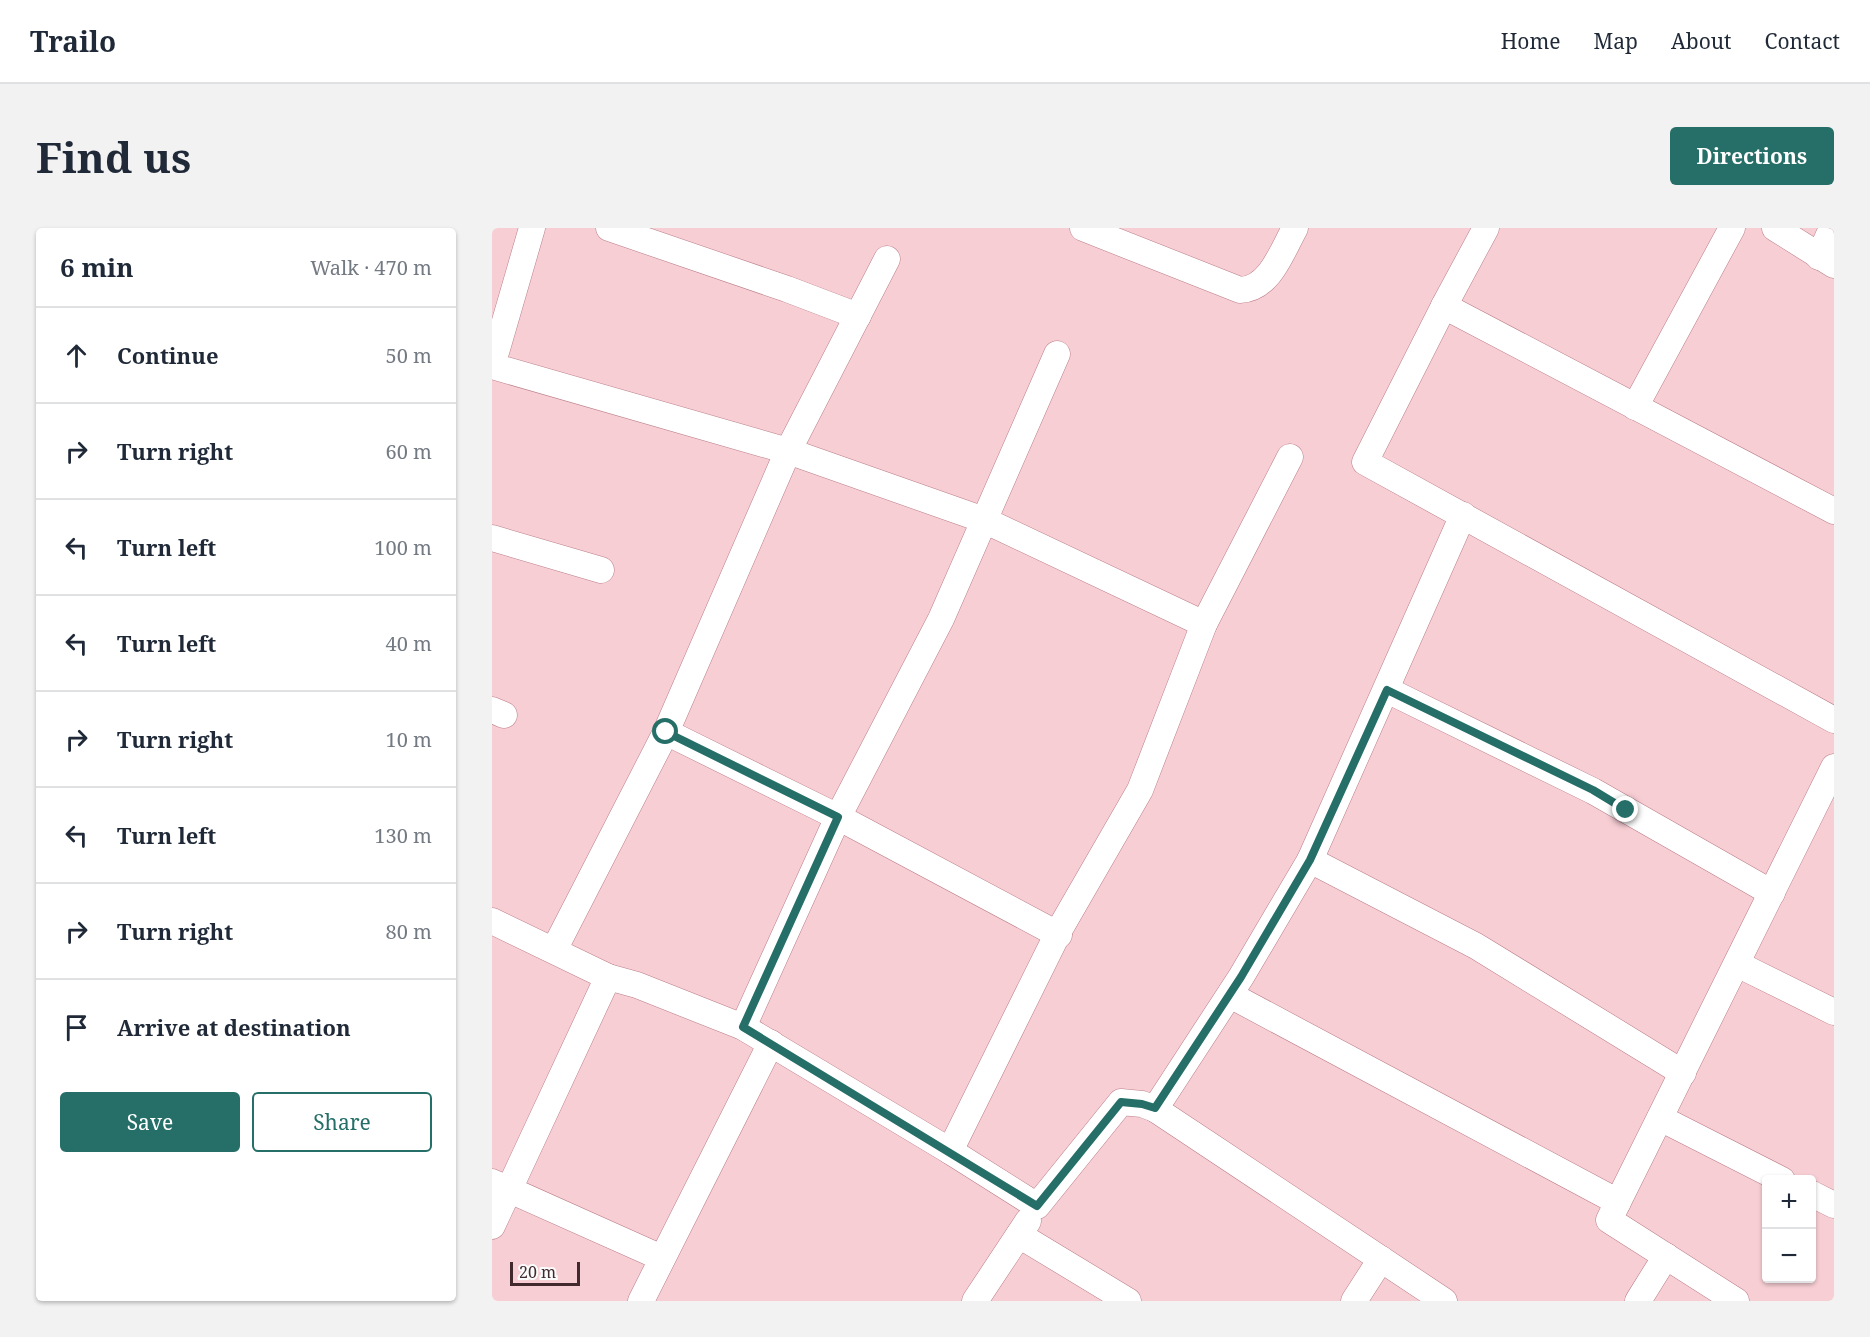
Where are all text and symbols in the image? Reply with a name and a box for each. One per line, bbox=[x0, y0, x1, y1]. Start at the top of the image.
text: Trailo bbox=[30, 22, 116, 60]
text: Home bbox=[1501, 27, 1561, 55]
text: Map bbox=[1594, 27, 1638, 55]
text: About bbox=[1671, 27, 1732, 55]
text: Contact bbox=[1765, 27, 1840, 55]
button: Directions bbox=[1670, 127, 1834, 185]
text: Find us bbox=[36, 128, 191, 185]
text: 6 min bbox=[60, 249, 134, 285]
text: Walk · 470 m bbox=[310, 254, 432, 281]
icon: ahead bbox=[60, 339, 93, 372]
text: Continue bbox=[117, 340, 219, 370]
text: 50 m bbox=[386, 342, 432, 369]
icon: right bbox=[60, 435, 93, 468]
text: Turn right bbox=[117, 436, 233, 466]
text: 60 m bbox=[386, 438, 432, 465]
icon: left bbox=[60, 531, 93, 564]
text: Turn left bbox=[117, 532, 216, 562]
text: 100 m bbox=[374, 534, 432, 561]
icon: left bbox=[60, 627, 93, 660]
text: Turn left bbox=[117, 628, 216, 658]
text: 40 m bbox=[386, 630, 432, 657]
route start bbox=[652, 718, 678, 744]
icon: right bbox=[60, 723, 93, 756]
text: Turn right bbox=[117, 724, 233, 754]
text: 10 m bbox=[386, 726, 432, 753]
route end bbox=[1612, 796, 1638, 822]
icon: left bbox=[60, 819, 93, 852]
text: Turn left bbox=[117, 820, 216, 850]
text: 130 m bbox=[374, 822, 432, 849]
icon: right bbox=[60, 915, 93, 948]
text: Turn right bbox=[117, 916, 233, 946]
text: 80 m bbox=[386, 918, 432, 945]
icon: arrive bbox=[60, 1011, 93, 1044]
text: Arrive at destination bbox=[117, 1012, 351, 1042]
button: Save bbox=[60, 1092, 240, 1152]
button: Share bbox=[252, 1092, 432, 1152]
map controls bbox=[1762, 1175, 1816, 1283]
button: + bbox=[1762, 1175, 1816, 1229]
button: − bbox=[1762, 1229, 1816, 1283]
scale bar bbox=[510, 1259, 580, 1286]
text: 20 m bbox=[519, 1261, 556, 1283]

